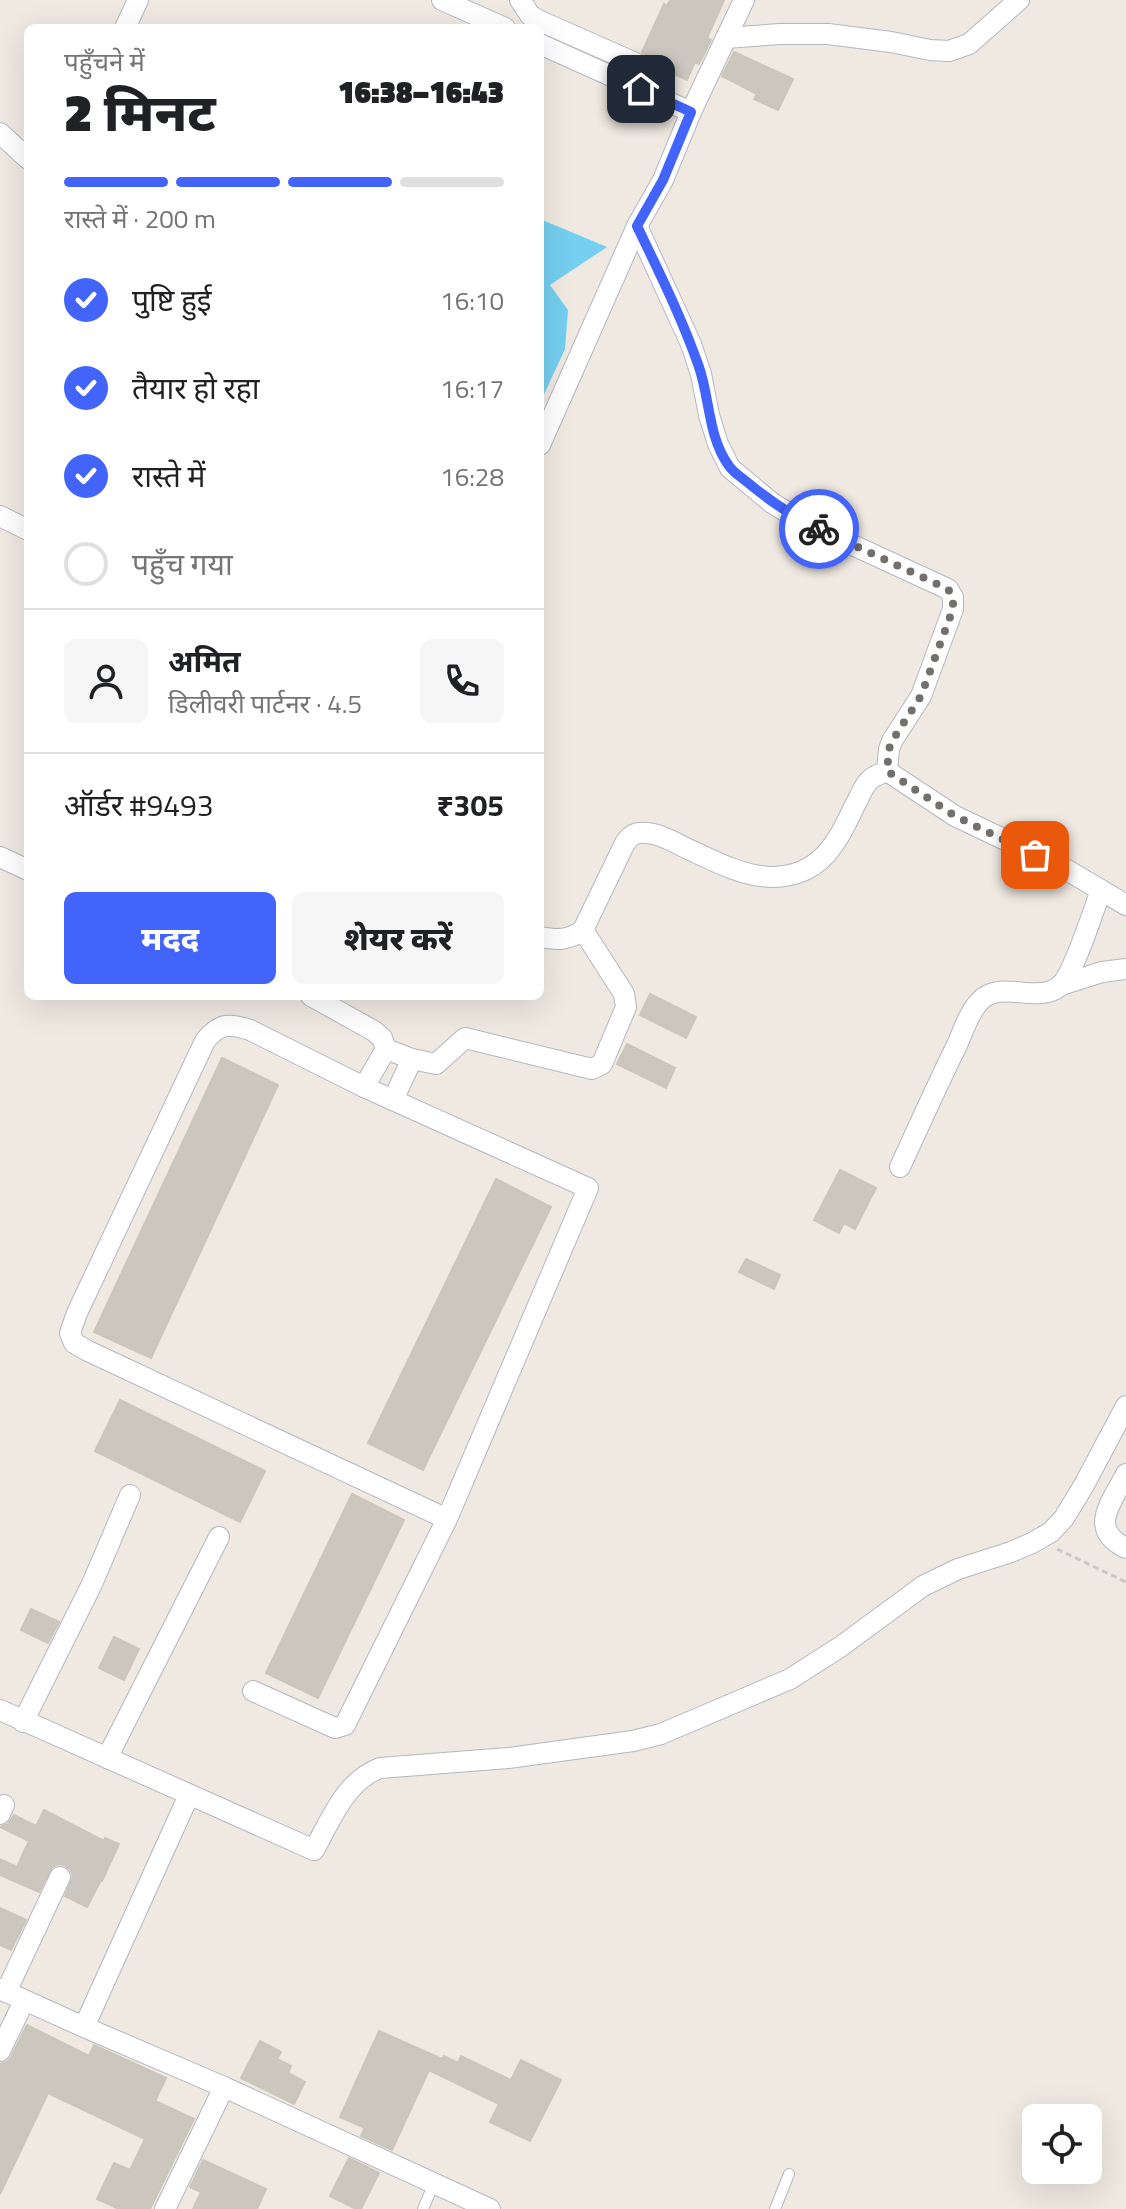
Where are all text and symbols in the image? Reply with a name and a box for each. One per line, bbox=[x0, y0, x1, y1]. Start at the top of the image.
text: पहुँचने में bbox=[64, 42, 145, 81]
pin bbox=[607, 55, 675, 123]
icon: home bbox=[619, 67, 663, 111]
text: 16:38–16:43 bbox=[338, 69, 504, 115]
text: 2 मिनट bbox=[64, 72, 216, 151]
text: रास्ते में · 200 m bbox=[64, 199, 216, 238]
text: पुष्टि हुई bbox=[132, 277, 212, 323]
icon: check bbox=[64, 278, 108, 322]
text: 16:10 bbox=[440, 281, 504, 320]
text: तैयार हो रहा bbox=[132, 365, 259, 411]
icon: check bbox=[64, 366, 108, 410]
text: 16:17 bbox=[440, 369, 504, 408]
text: रास्ते में bbox=[132, 453, 205, 499]
icon: check bbox=[64, 454, 108, 498]
text: 16:28 bbox=[440, 457, 504, 496]
courier bbox=[779, 489, 859, 569]
icon: bike bbox=[797, 507, 841, 551]
text: पहुँच गया bbox=[132, 541, 233, 587]
text: अमित bbox=[168, 638, 241, 684]
button: person bbox=[64, 639, 148, 723]
button: phone bbox=[420, 639, 504, 723]
text: डिलीवरी पार्टनर · 4.5 bbox=[168, 684, 362, 723]
text: ऑर्डर #9493 bbox=[64, 782, 214, 828]
text: ₹305 bbox=[436, 782, 504, 828]
pin bbox=[1001, 821, 1069, 889]
icon: bag bbox=[1013, 833, 1057, 877]
button: मदद bbox=[64, 892, 276, 984]
button: शेयर करें bbox=[292, 892, 504, 984]
map controls bbox=[1022, 2104, 1102, 2184]
button: locate bbox=[1022, 2104, 1102, 2184]

